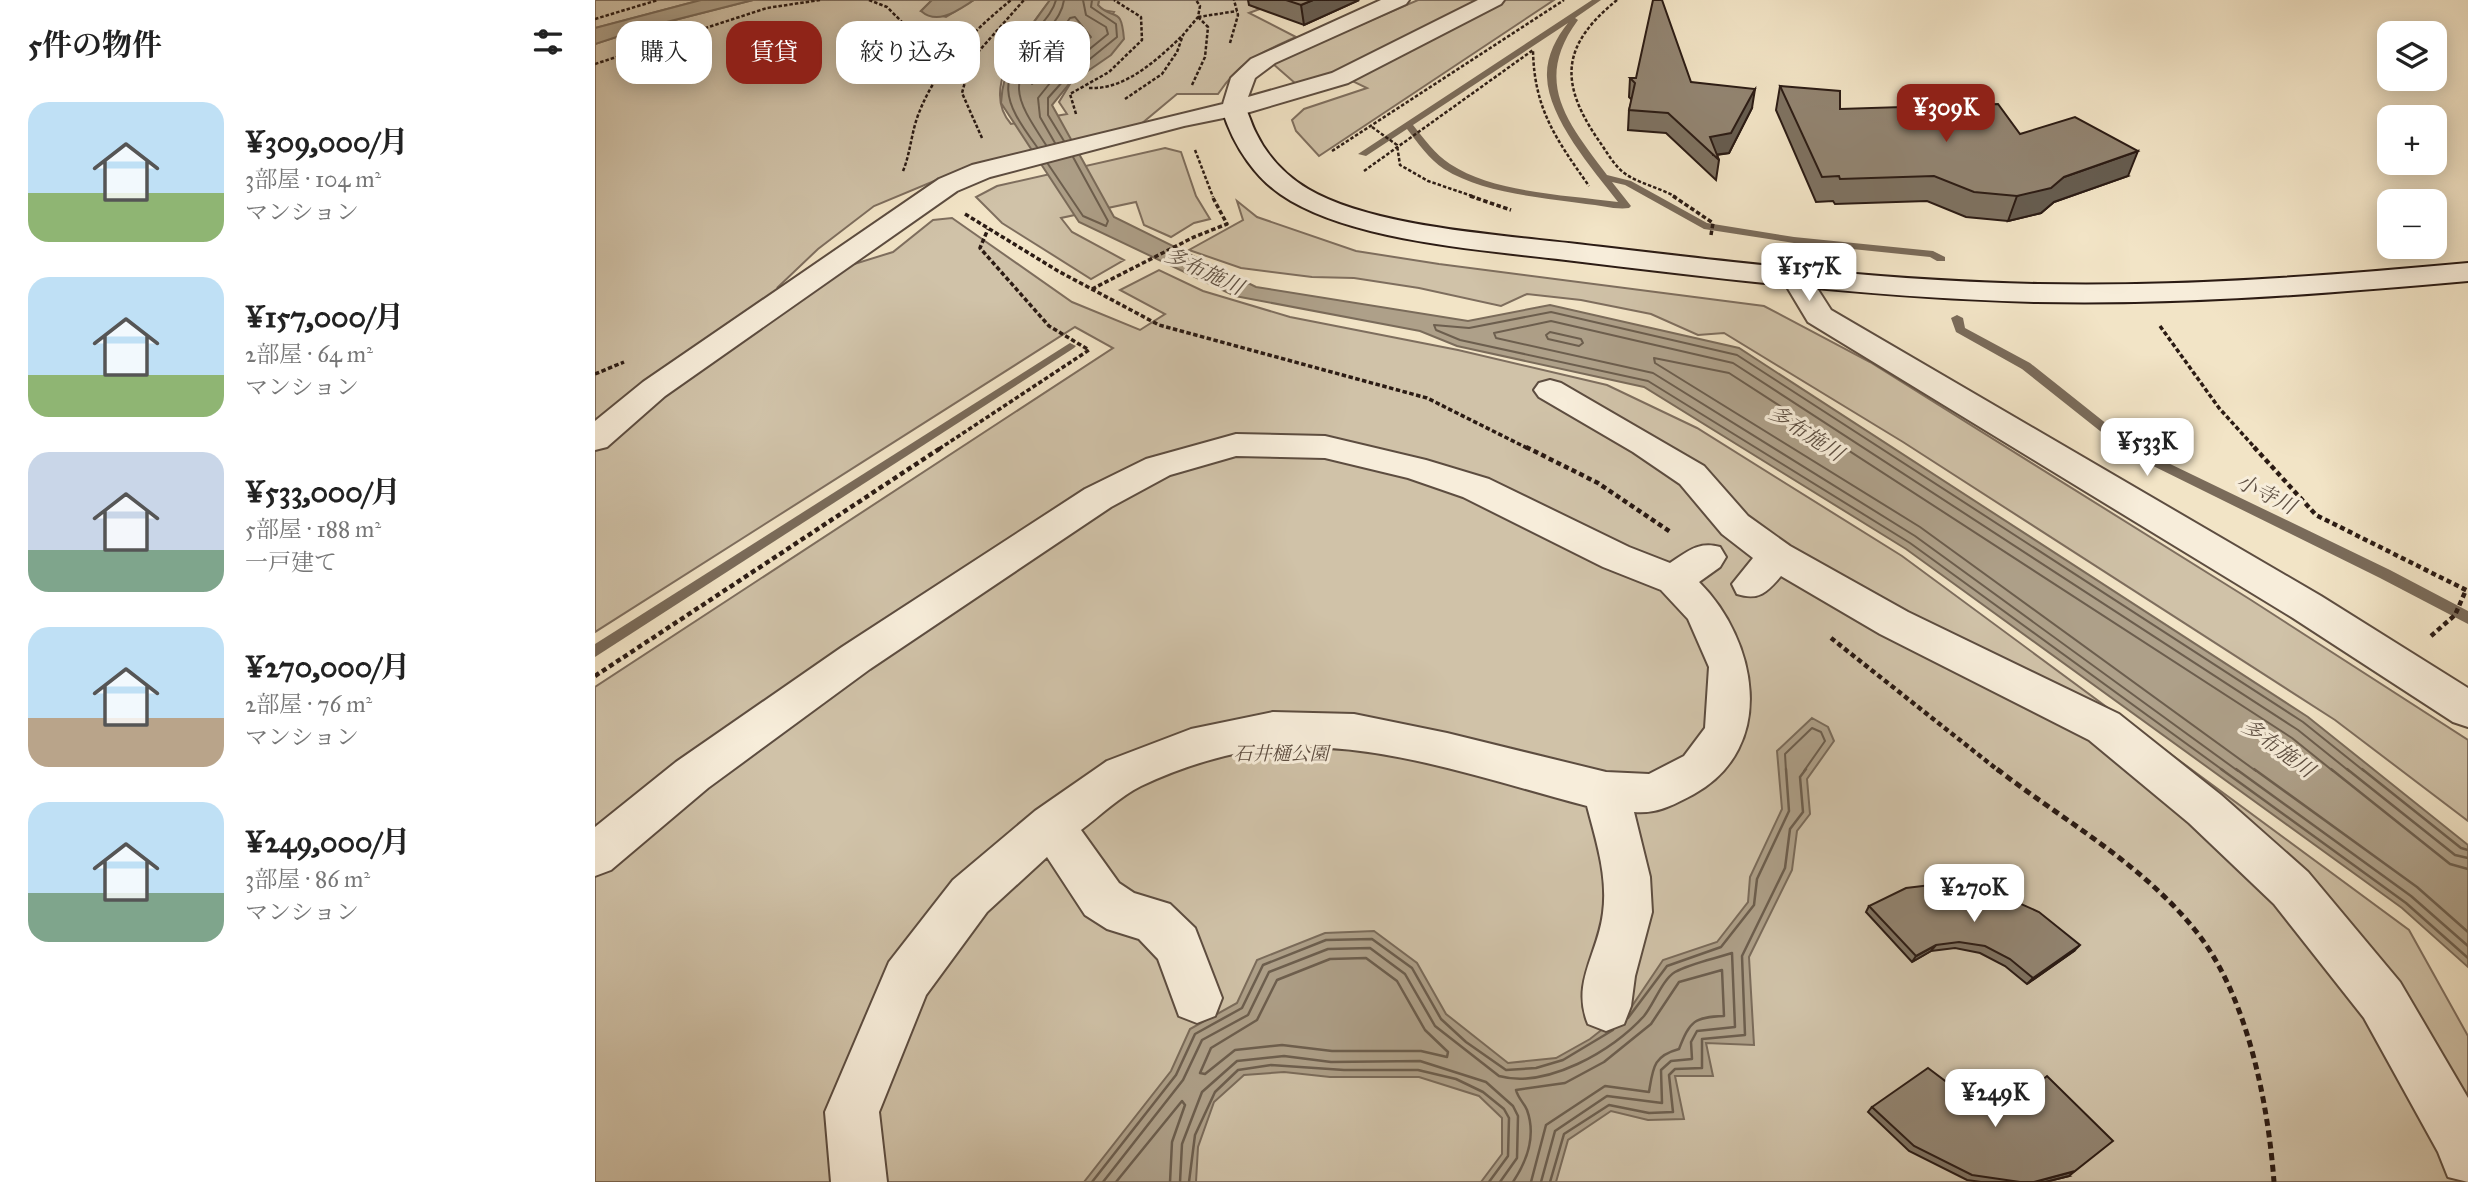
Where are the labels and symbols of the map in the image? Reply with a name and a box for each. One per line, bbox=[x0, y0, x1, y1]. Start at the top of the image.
pin: ¥309K bbox=[1897, 85, 1995, 144]
water label: 多布施川 bbox=[1160, 241, 1249, 301]
pin: ¥157K bbox=[1760, 244, 1858, 303]
water label: 多布施川 bbox=[1764, 399, 1850, 468]
pin: ¥533K bbox=[2098, 419, 2196, 478]
water label: 小寺川 bbox=[2232, 468, 2302, 521]
water label: 多布施川 bbox=[2236, 713, 2321, 784]
park label: 石井樋公園 bbox=[1233, 742, 1331, 765]
pin: ¥270K bbox=[1925, 864, 2023, 924]
pin: ¥249K bbox=[1946, 1070, 2044, 1129]

